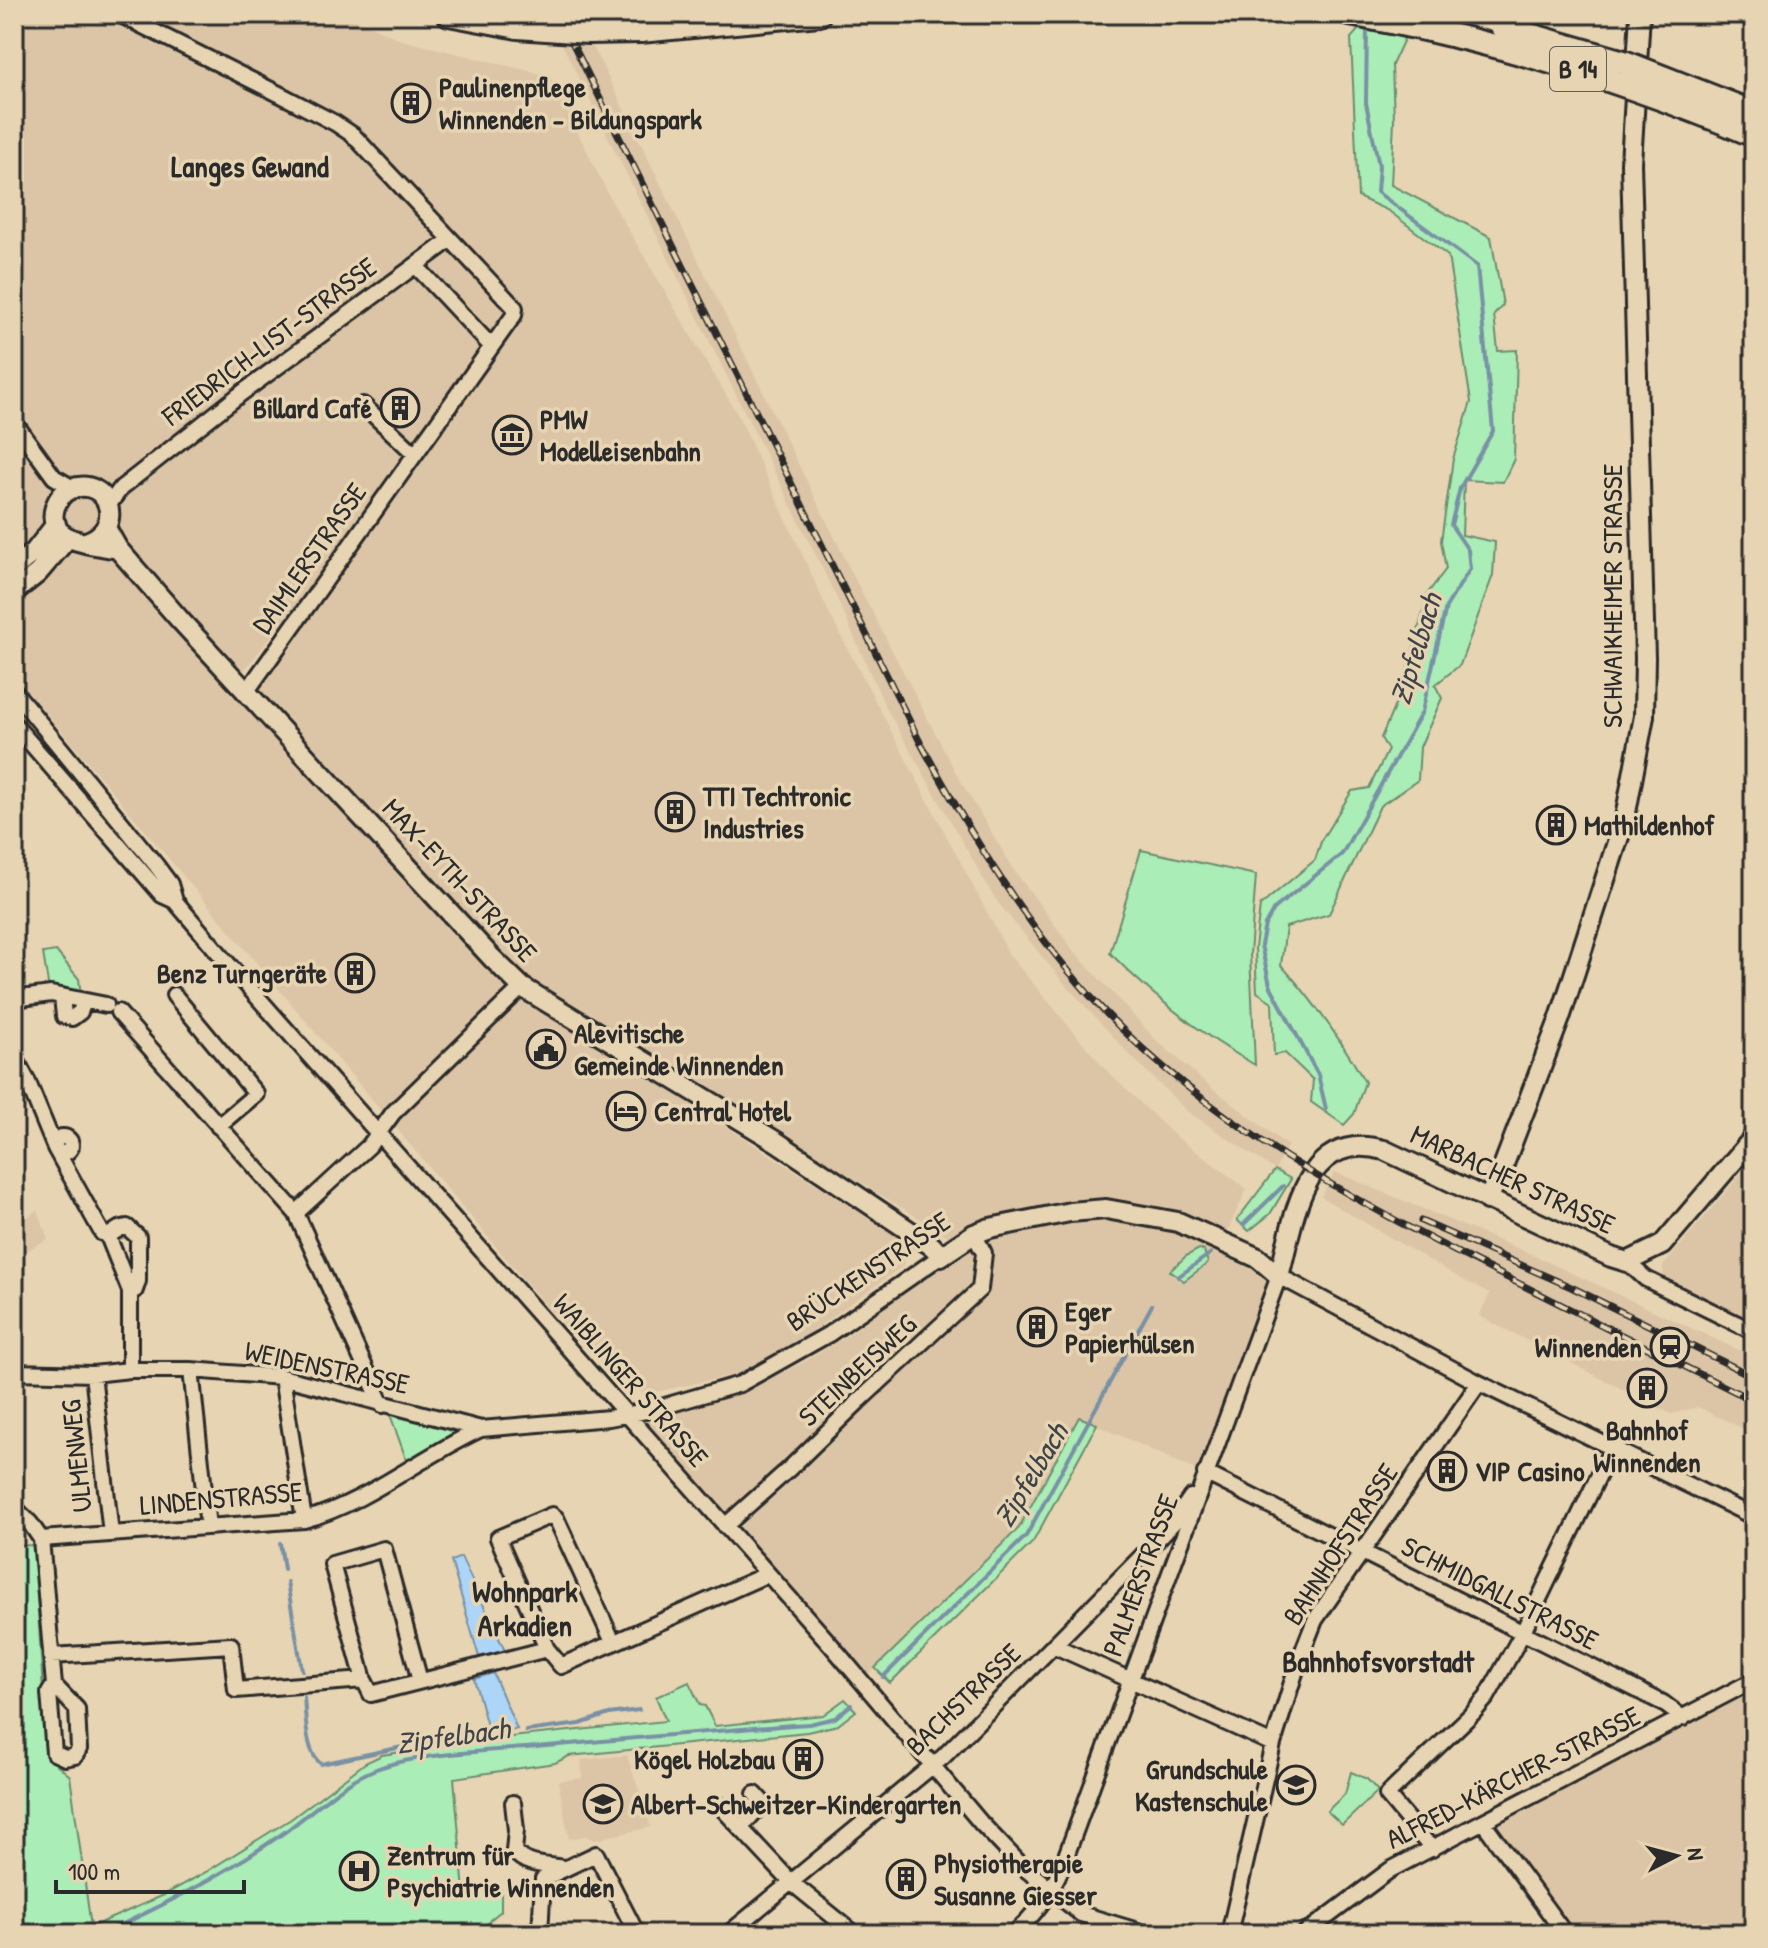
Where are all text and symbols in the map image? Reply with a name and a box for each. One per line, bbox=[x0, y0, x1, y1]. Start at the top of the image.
road number: B 14 bbox=[1550, 47, 1606, 91]
place label: Paulinenpflege Winnenden - Bildungspark bbox=[439, 68, 702, 139]
building icon: Paulinenpflege Winnenden - Bildungspark bbox=[390, 82, 432, 124]
district label: Langes Gewand bbox=[171, 146, 329, 187]
street label: FRIEDRICH-LIST-STRASSE bbox=[153, 248, 384, 435]
building icon: Billard Café bbox=[379, 387, 421, 429]
place label: Billard Café bbox=[253, 389, 373, 427]
place label: PMW Modelleisenbahn bbox=[540, 400, 701, 470]
museum icon: PMW Modelleisenbahn bbox=[491, 414, 533, 456]
street label: SCHWAIKHEIMER STRASSE bbox=[1593, 464, 1631, 728]
street label: DAIMLERSTRASSE bbox=[243, 475, 375, 641]
water label: Zipfelbach bbox=[1379, 586, 1452, 709]
place label: TTI Techtronic Industries bbox=[702, 777, 852, 847]
street label: MAX-EYTH-STRASSE bbox=[374, 790, 546, 970]
building icon: TTI Techtronic Industries bbox=[654, 791, 696, 833]
building icon: Mathildenhof bbox=[1535, 804, 1577, 846]
place label: Mathildenhof bbox=[1584, 806, 1716, 844]
building icon: Benz Turngeräte bbox=[334, 952, 376, 994]
place label: Benz Turngeräte bbox=[157, 954, 328, 993]
place label: Alevitische Gemeinde Winnenden bbox=[574, 1014, 784, 1084]
public building icon: Alevitische Gemeinde Winnenden bbox=[525, 1028, 567, 1070]
hotel icon: Central Hotel bbox=[605, 1090, 647, 1132]
place label: Central Hotel bbox=[654, 1092, 792, 1130]
street label: MARBACHER STRASSE bbox=[1405, 1115, 1621, 1243]
street label: BRÜCKENSTRASSE bbox=[779, 1202, 957, 1340]
street label: WAIBLINGER STRASSE bbox=[545, 1285, 717, 1475]
place label: Eger Papierhülsen bbox=[1065, 1292, 1195, 1363]
street label: STEINBEISWEG bbox=[790, 1305, 925, 1435]
building icon: Eger Papierhülsen bbox=[1016, 1306, 1058, 1348]
station icon: Winnenden bbox=[1649, 1326, 1691, 1368]
place label: Winnenden bbox=[1535, 1328, 1642, 1366]
street label: WEIDENSTRASSE bbox=[241, 1331, 413, 1403]
building icon: Bahnhof Winnenden bbox=[1626, 1367, 1668, 1409]
street label: ULMENWEG bbox=[51, 1397, 101, 1514]
place label: Bahnhof Winnenden bbox=[1593, 1411, 1701, 1481]
water label: Zipfelbach bbox=[984, 1413, 1079, 1534]
building icon: VIP Casino bbox=[1426, 1450, 1468, 1492]
place label: VIP Casino bbox=[1475, 1452, 1585, 1490]
street label: BAHNHOFSTRASSE bbox=[1274, 1456, 1406, 1632]
street label: LINDENSTRASSE bbox=[138, 1472, 304, 1524]
street label: PALMERSTRASSE bbox=[1093, 1489, 1187, 1661]
street label: SCHMIDGALLSTRASSE bbox=[1395, 1527, 1605, 1659]
district label: Wohnpark Arkadien bbox=[472, 1571, 578, 1645]
street label: BACHSTRASSE bbox=[897, 1634, 1029, 1764]
district label: Bahnhofsvorstadt bbox=[1282, 1641, 1475, 1681]
street label: ALFRED-KÄRCHER-STRASSE bbox=[1379, 1696, 1647, 1858]
water label: Zipfelbach bbox=[394, 1707, 515, 1764]
building icon: Kögel Holzbau bbox=[782, 1738, 824, 1780]
place label: Kögel Holzbau bbox=[634, 1740, 776, 1779]
place label: Grundschule Kastenschule bbox=[1135, 1750, 1269, 1820]
school or university icon: Grundschule Kastenschule bbox=[1275, 1764, 1317, 1806]
school or university icon: Albert-Schweitzer-Kindergarten bbox=[582, 1783, 624, 1825]
place label: Albert-Schweitzer-Kindergarten bbox=[631, 1785, 961, 1824]
north arrow bbox=[1636, 1816, 1716, 1896]
place label: Zentrum für Psychiatrie Winnenden bbox=[387, 1836, 615, 1907]
scale bar bbox=[56, 1844, 244, 1894]
place label: Physiotherapie Susanne Giesser bbox=[934, 1844, 1097, 1914]
text: N bbox=[1680, 1847, 1711, 1862]
hospital icon: Zentrum für Psychiatrie Winnenden bbox=[338, 1850, 380, 1892]
text: 100 m bbox=[68, 1855, 120, 1887]
building icon: Physiotherapie Susanne Giesser bbox=[885, 1858, 927, 1900]

